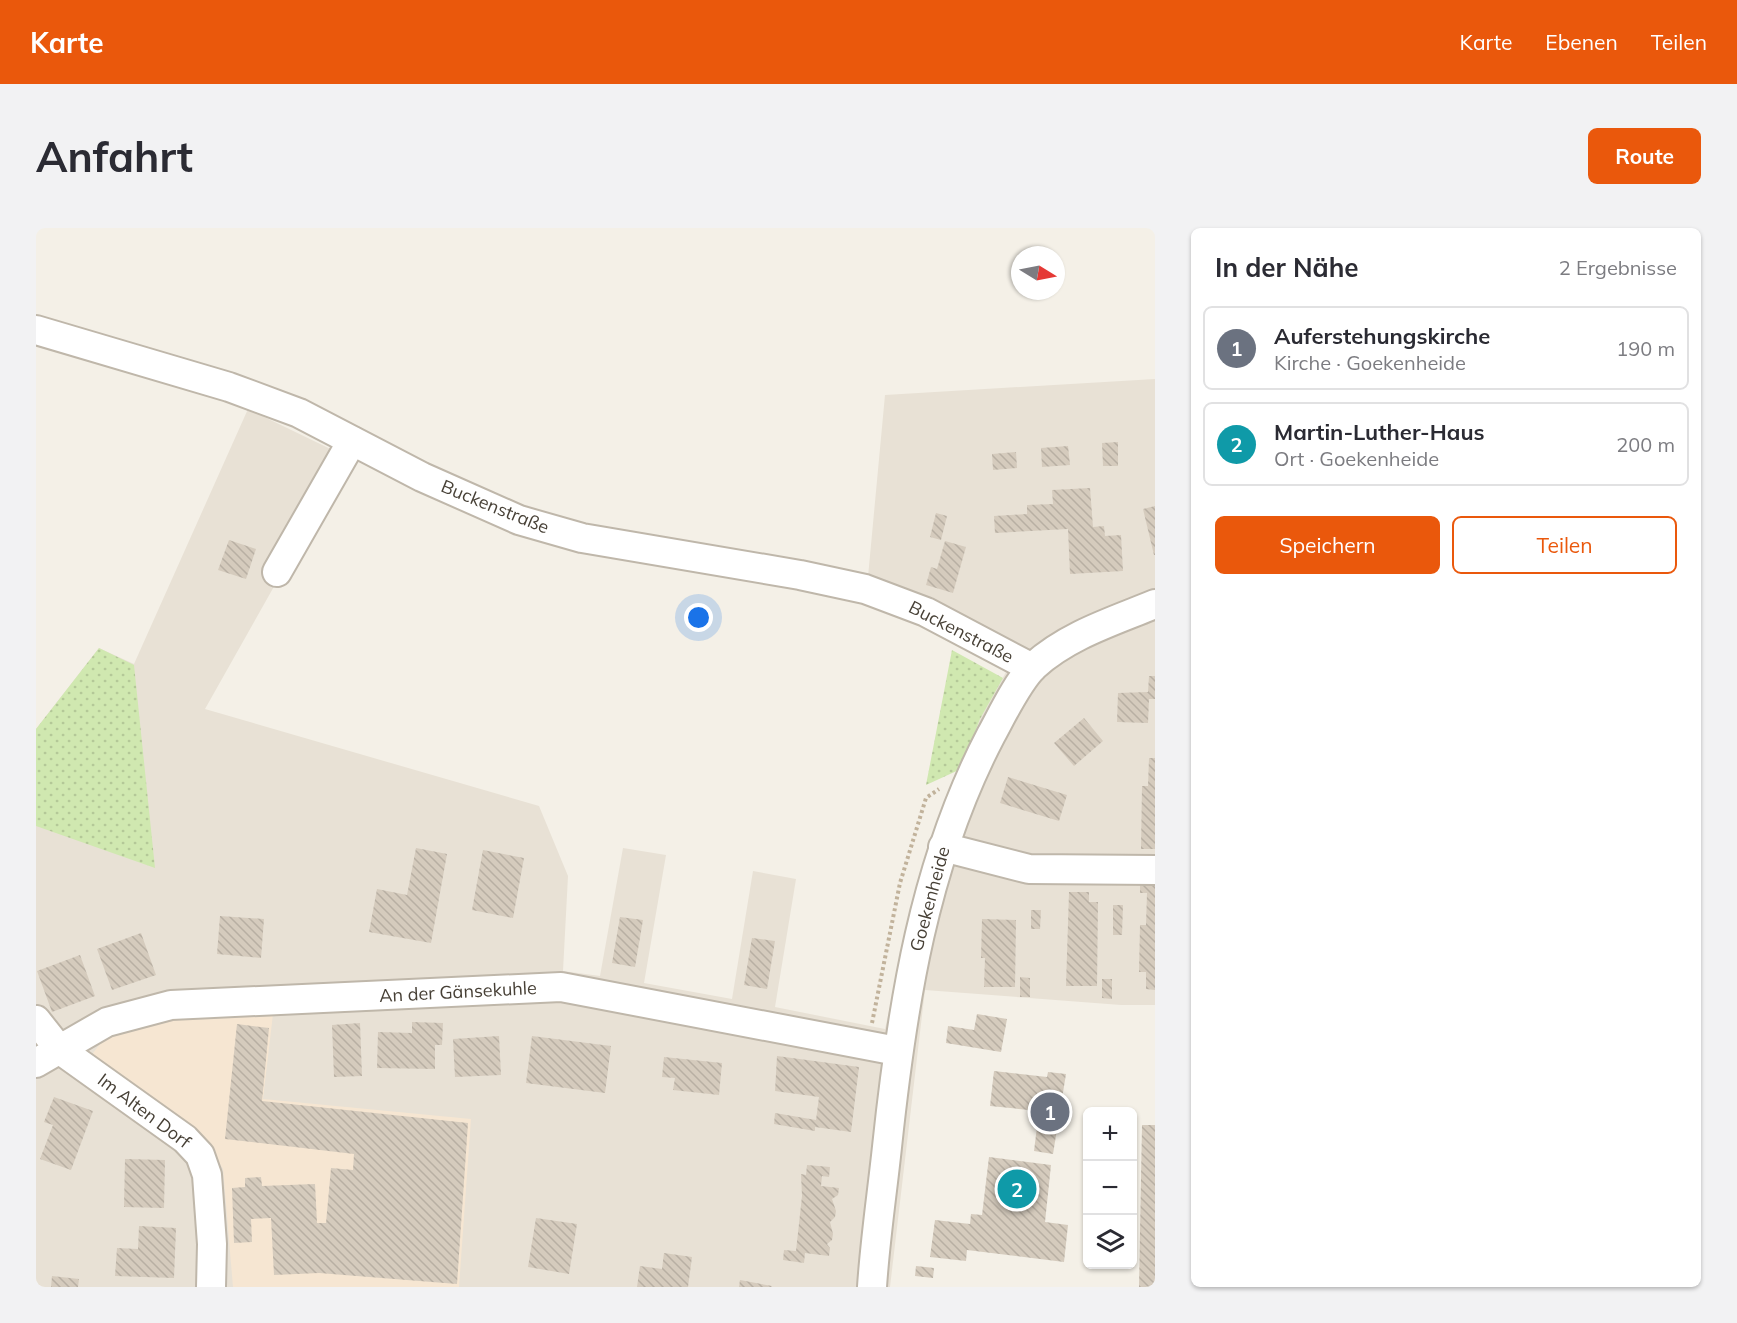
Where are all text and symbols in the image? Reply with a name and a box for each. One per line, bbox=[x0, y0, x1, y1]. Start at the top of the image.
text: Karte bbox=[30, 25, 104, 60]
text: Karte bbox=[1460, 29, 1512, 55]
text: Ebenen bbox=[1545, 29, 1618, 55]
text: Teilen bbox=[1651, 29, 1707, 55]
button: Route bbox=[1588, 128, 1701, 184]
text: Anfahrt bbox=[36, 130, 193, 183]
north arrow bbox=[1011, 246, 1065, 300]
text: In der Nähe bbox=[1215, 251, 1359, 284]
text: 2 Ergebnisse bbox=[1559, 255, 1677, 280]
text: Auferstehungskirche bbox=[1274, 322, 1490, 350]
text: 1 bbox=[1231, 336, 1243, 361]
text: 190 m bbox=[1616, 336, 1675, 361]
text: Kirche · Goekenheide bbox=[1274, 350, 1466, 375]
text: Martin-Luther-Haus bbox=[1274, 418, 1485, 446]
text: 2 bbox=[1231, 432, 1243, 457]
text: 200 m bbox=[1616, 432, 1675, 457]
text: Ort · Goekenheide bbox=[1274, 446, 1439, 471]
street label: Buckenstraße bbox=[438, 474, 553, 539]
button: Speichern bbox=[1215, 516, 1440, 574]
button: Teilen bbox=[1452, 516, 1677, 574]
street label: Buckenstraße bbox=[905, 595, 1017, 668]
your location bbox=[684, 603, 713, 632]
street label: Goekenheide bbox=[904, 844, 955, 954]
street label: An der Gänsekuhle bbox=[379, 976, 537, 1007]
street label: Im Alten Dorf bbox=[93, 1068, 196, 1154]
pin: 1 bbox=[1030, 1090, 1070, 1134]
map controls bbox=[1083, 1107, 1137, 1269]
button: + bbox=[1083, 1107, 1137, 1161]
button: − bbox=[1083, 1161, 1137, 1215]
pin: 2 bbox=[998, 1166, 1036, 1212]
button: layers bbox=[1083, 1215, 1137, 1269]

